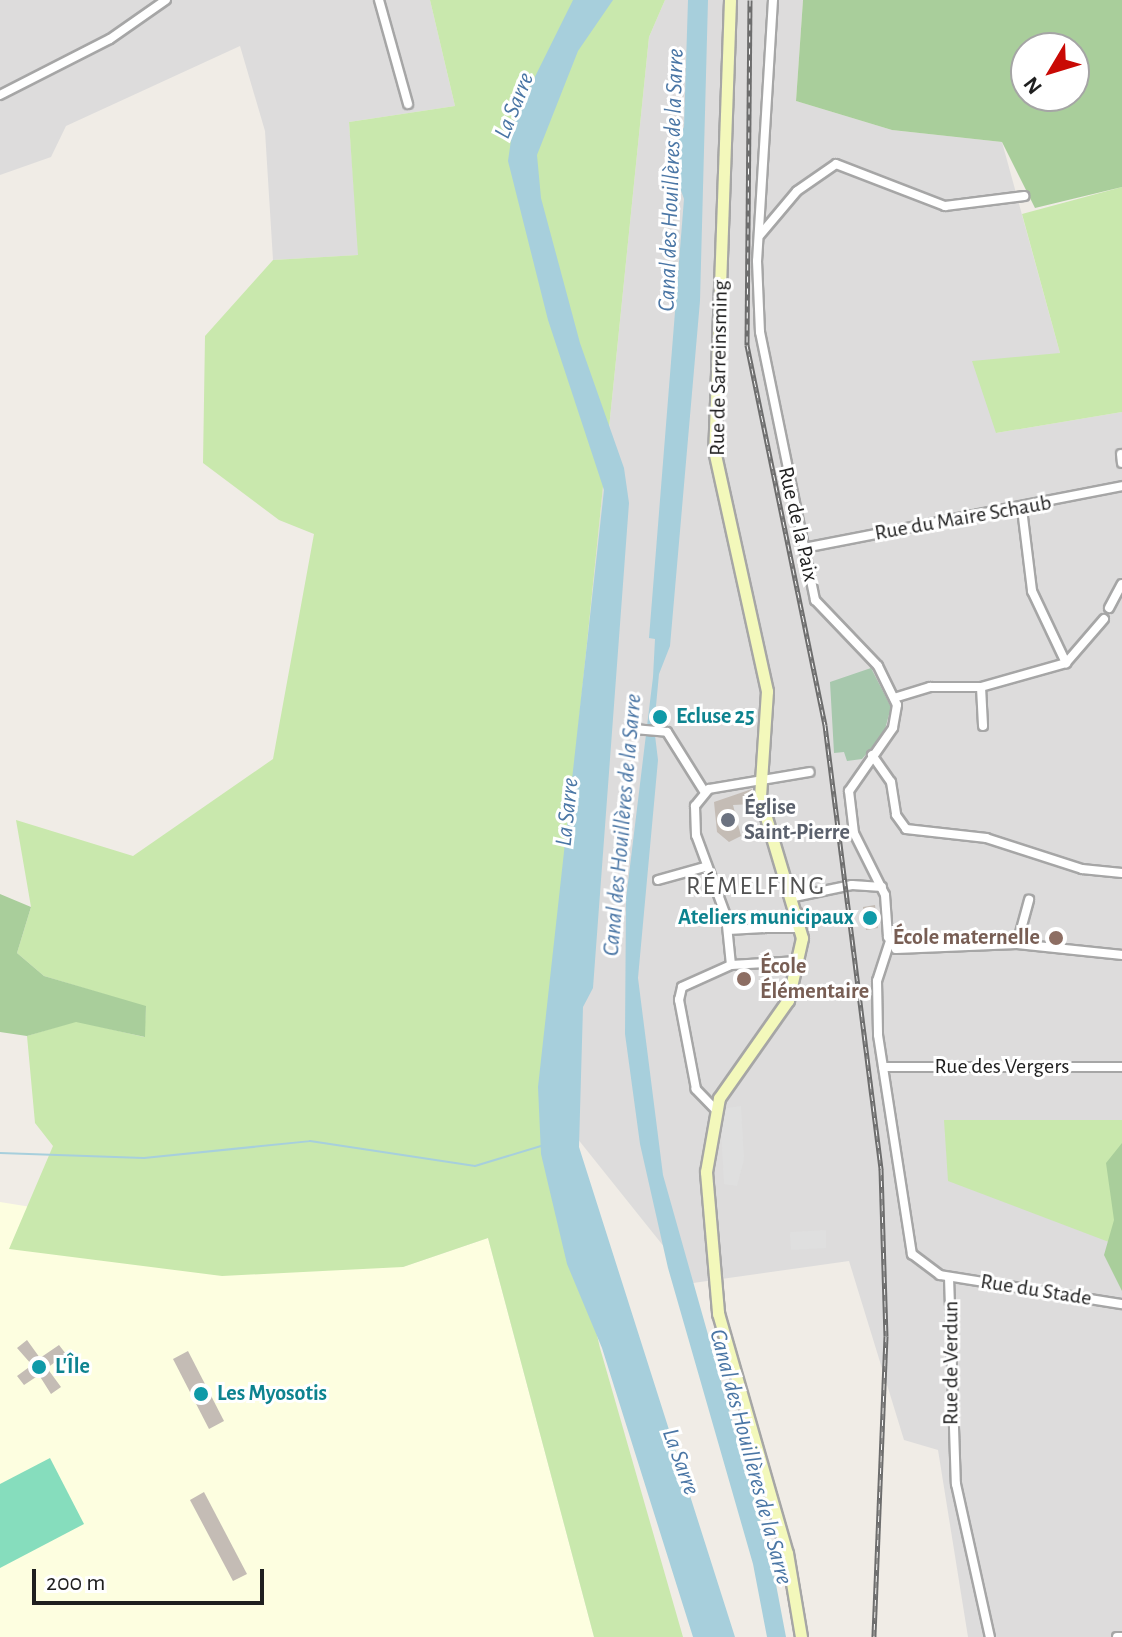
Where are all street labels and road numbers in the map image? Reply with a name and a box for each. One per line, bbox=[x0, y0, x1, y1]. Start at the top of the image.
street label: Rue de Sarreinsming bbox=[704, 280, 734, 456]
street label: Rue de la Paix bbox=[772, 464, 824, 584]
street label: Rue du Maire Schaub bbox=[873, 489, 1053, 547]
street label: Rue des Vergers bbox=[935, 1054, 1069, 1080]
street label: Rue du Stade bbox=[979, 1268, 1093, 1312]
street label: Rue de Verdun bbox=[938, 1301, 964, 1425]

